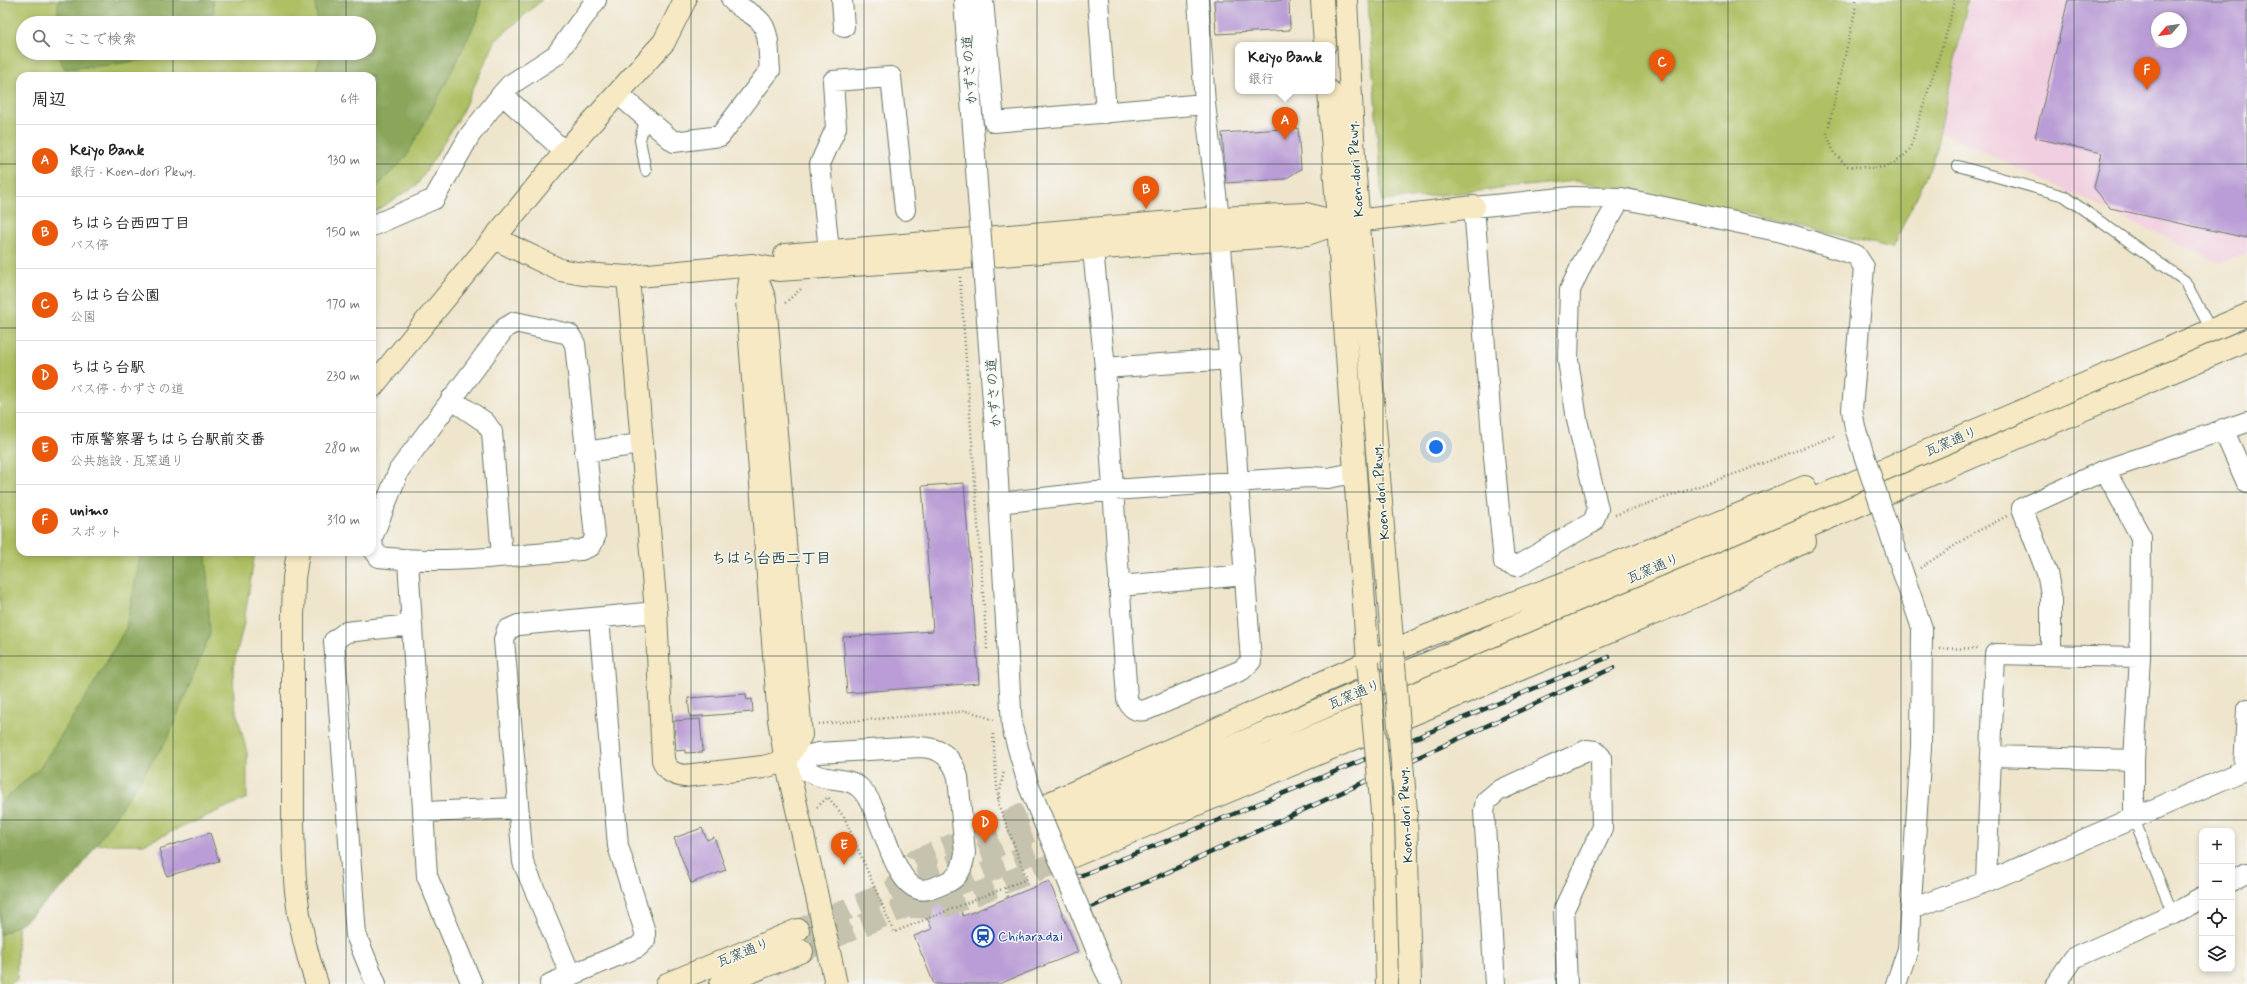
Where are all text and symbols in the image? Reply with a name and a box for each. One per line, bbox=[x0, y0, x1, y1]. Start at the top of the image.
north arrow bbox=[2151, 12, 2187, 48]
search box bbox=[16, 16, 376, 60]
icon: search bbox=[30, 27, 52, 49]
text: ここで検索 bbox=[62, 30, 137, 50]
street label: かずさの道 bbox=[959, 34, 981, 105]
popup bbox=[1235, 42, 1335, 94]
text: Keiyo Bank bbox=[1248, 48, 1322, 68]
pin: C bbox=[1649, 49, 1675, 82]
pin: F bbox=[2134, 57, 2160, 90]
text: 銀行 bbox=[1248, 71, 1274, 88]
text: 周辺 bbox=[32, 89, 66, 111]
text: 6件 bbox=[340, 91, 360, 108]
pin: A bbox=[1272, 107, 1298, 140]
street label: Koen-dori Pkwy. bbox=[1344, 120, 1368, 218]
text: Keiyo Bank bbox=[70, 141, 144, 161]
text: A bbox=[41, 152, 49, 169]
text: 130 m bbox=[327, 152, 360, 169]
text: 銀行 · Koen-dori Pkwy. bbox=[70, 164, 195, 181]
pin: B bbox=[1133, 176, 1159, 209]
text: ちはら台西四丁目 bbox=[70, 214, 190, 234]
text: B bbox=[41, 224, 49, 241]
text: 150 m bbox=[326, 224, 360, 241]
text: バス停 bbox=[70, 237, 109, 254]
text: ちはら台公園 bbox=[70, 286, 160, 306]
text: C bbox=[40, 296, 50, 313]
text: 170 m bbox=[326, 296, 360, 313]
text: 公園 bbox=[70, 309, 96, 326]
street label: かずさの道 bbox=[983, 357, 1005, 428]
text: ちはら台駅 bbox=[70, 358, 145, 378]
text: D bbox=[41, 368, 49, 385]
text: 230 m bbox=[326, 368, 360, 385]
text: バス停 · かずさの道 bbox=[70, 381, 184, 398]
street label: 瓦窯通り bbox=[1922, 423, 1981, 461]
text: 市原警察署ちはら台駅前交番 bbox=[70, 430, 265, 450]
your location bbox=[1426, 437, 1446, 457]
text: E bbox=[41, 440, 49, 457]
text: 280 m bbox=[325, 440, 360, 457]
street label: Koen-dori Pkwy. bbox=[1368, 443, 1394, 541]
text: 公共施設 · 瓦窯通り bbox=[70, 453, 184, 470]
text: unimo bbox=[70, 501, 108, 521]
text: F bbox=[42, 512, 48, 529]
text: 310 m bbox=[327, 512, 360, 529]
text: スポット bbox=[70, 524, 122, 541]
district label: ちはら台西二丁目 bbox=[711, 549, 831, 569]
street label: 瓦窯通り bbox=[1624, 550, 1683, 588]
street label: 瓦窯通り bbox=[1325, 676, 1384, 714]
street label: Koen-dori Pkwy. bbox=[1394, 766, 1418, 863]
pin: D bbox=[972, 810, 998, 843]
map controls bbox=[2199, 828, 2235, 972]
button: + bbox=[2199, 828, 2235, 864]
pin: E bbox=[831, 832, 857, 865]
button: − bbox=[2199, 864, 2235, 900]
button: locate bbox=[2199, 900, 2235, 936]
station icon: Chiharadai bbox=[970, 923, 996, 949]
place label: Chiharadai bbox=[998, 928, 1063, 946]
street label: 瓦窯通り bbox=[714, 934, 773, 972]
button: layers bbox=[2199, 936, 2235, 972]

